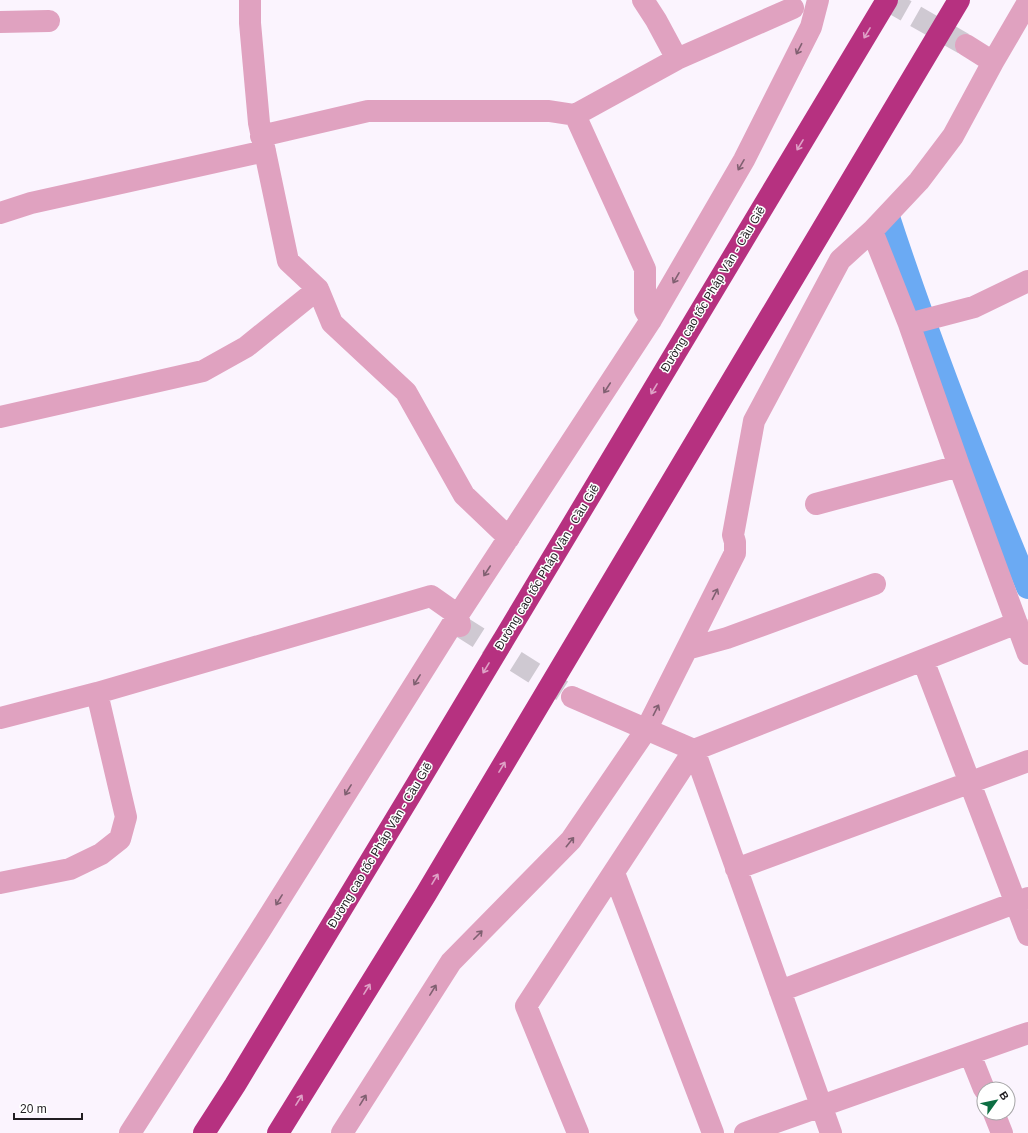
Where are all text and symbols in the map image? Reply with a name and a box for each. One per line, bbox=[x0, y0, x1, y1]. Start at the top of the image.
one-way arrow bbox=[862, 27, 870, 39]
one-way arrow bbox=[795, 43, 803, 55]
one-way arrow bbox=[795, 139, 803, 151]
one-way arrow bbox=[736, 159, 744, 171]
street label: Đường cao tốc Pháp Vân - Cầu Giẽ bbox=[658, 203, 768, 374]
one-way arrow bbox=[671, 272, 679, 284]
one-way arrow bbox=[603, 382, 611, 393]
one-way arrow bbox=[649, 383, 657, 395]
street label: Đường cao tốc Pháp Vân - Cầu Giẽ bbox=[492, 481, 602, 652]
one-way arrow bbox=[483, 565, 491, 576]
one-way arrow bbox=[712, 588, 719, 600]
one-way arrow bbox=[482, 662, 490, 674]
one-way arrow bbox=[413, 674, 421, 685]
one-way arrow bbox=[653, 704, 660, 716]
street label: Đường cao tốc Pháp Vân - Cầu Giẽ bbox=[325, 759, 435, 930]
one-way arrow bbox=[498, 762, 506, 773]
one-way arrow bbox=[344, 784, 352, 795]
one-way arrow bbox=[565, 837, 574, 848]
one-way arrow bbox=[432, 873, 440, 885]
one-way arrow bbox=[275, 894, 283, 905]
one-way arrow bbox=[473, 930, 483, 939]
one-way arrow bbox=[363, 984, 371, 995]
one-way arrow bbox=[429, 984, 437, 996]
north arrow bbox=[976, 1081, 1016, 1121]
text: B bbox=[997, 1089, 1012, 1102]
one-way arrow bbox=[295, 1094, 303, 1106]
scale bar bbox=[14, 1095, 82, 1121]
one-way arrow bbox=[359, 1095, 367, 1106]
text: 20 m bbox=[20, 1102, 47, 1116]

